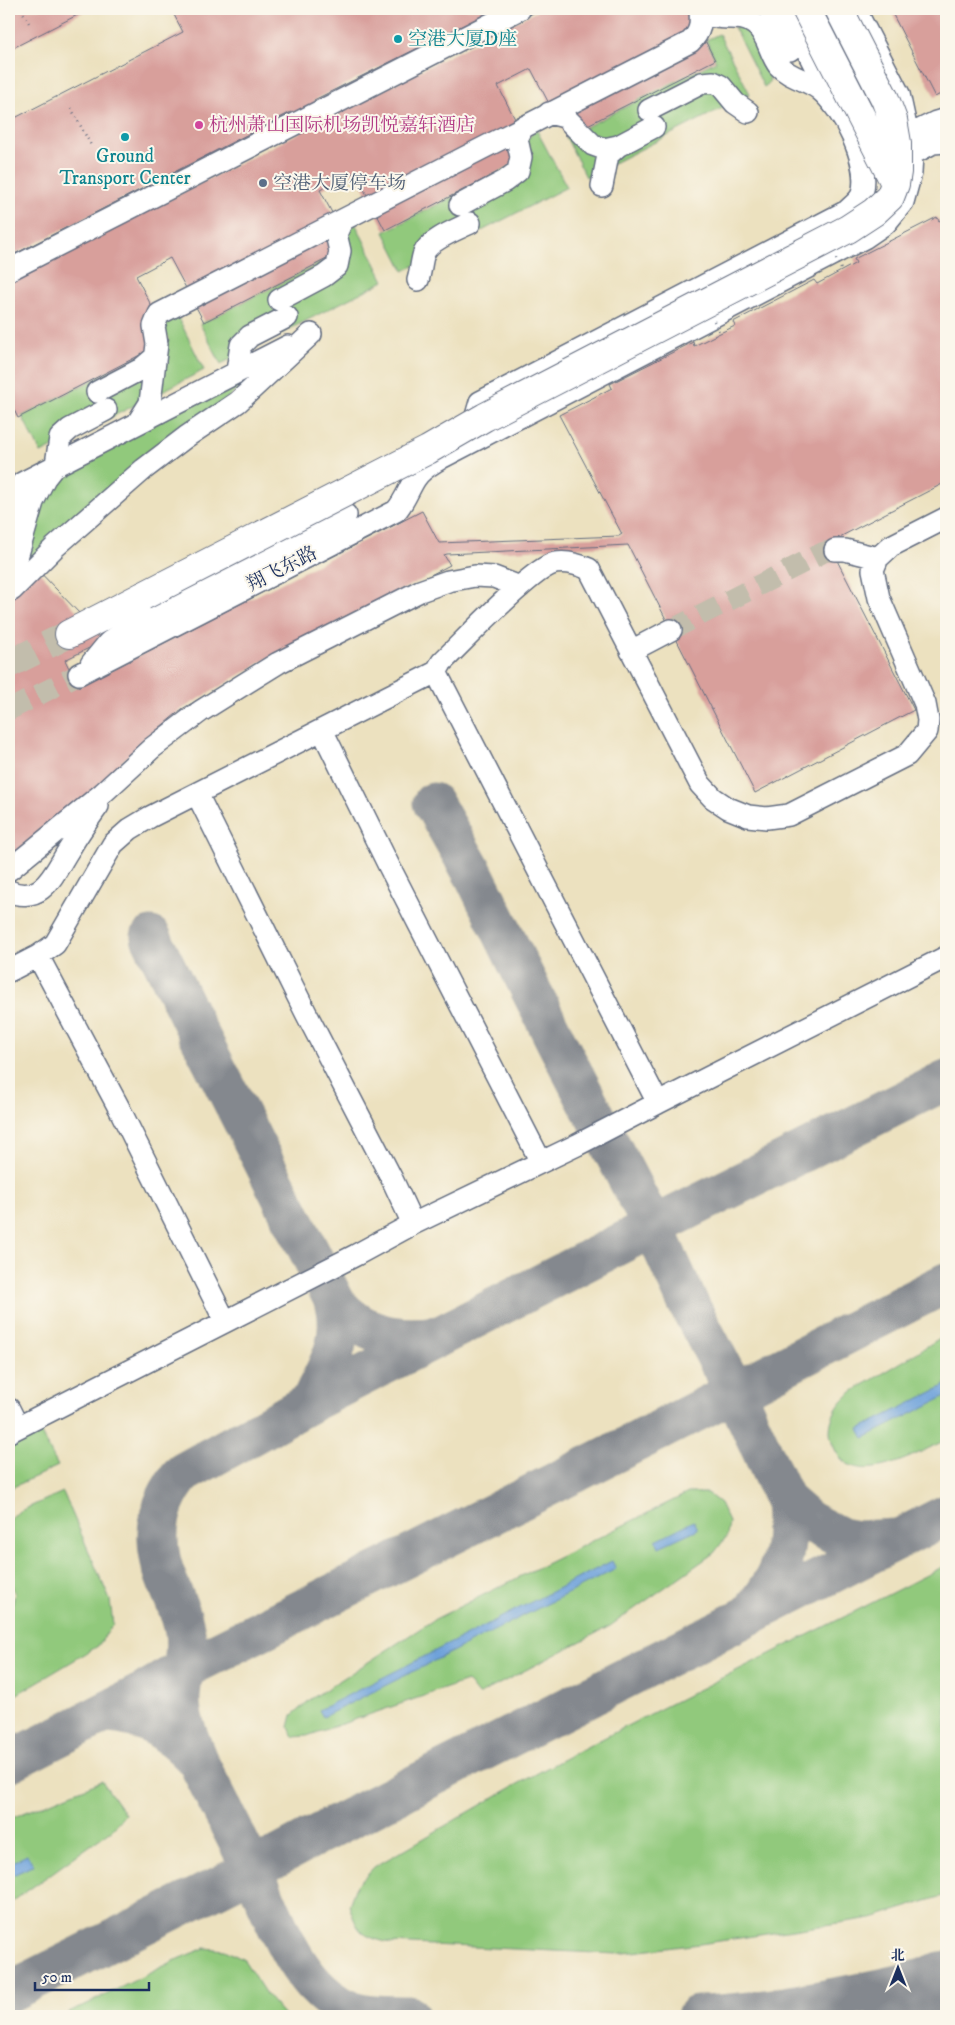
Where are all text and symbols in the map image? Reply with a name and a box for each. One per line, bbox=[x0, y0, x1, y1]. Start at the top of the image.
place label: 空港大厦D座 bbox=[408, 28, 517, 51]
marker: 空港大厦D座 bbox=[392, 33, 404, 45]
place label: 杭州萧山国际机场凯悦嘉轩酒店 bbox=[209, 114, 475, 137]
marker: 杭州萧山国际机场凯悦嘉轩酒店 bbox=[193, 119, 205, 131]
marker: Ground Transport Center bbox=[119, 131, 131, 143]
place label: Ground Transport Center bbox=[59, 145, 191, 190]
place label: 空港大厦停车场 bbox=[273, 172, 406, 195]
marker: 空港大厦停车场 bbox=[257, 177, 269, 189]
street label: 翔飞东路 bbox=[243, 541, 321, 597]
north arrow bbox=[872, 1942, 922, 1992]
text: 北 bbox=[891, 1947, 905, 1965]
scale bar bbox=[35, 1960, 149, 1992]
text: 50 m bbox=[42, 1968, 72, 1987]

